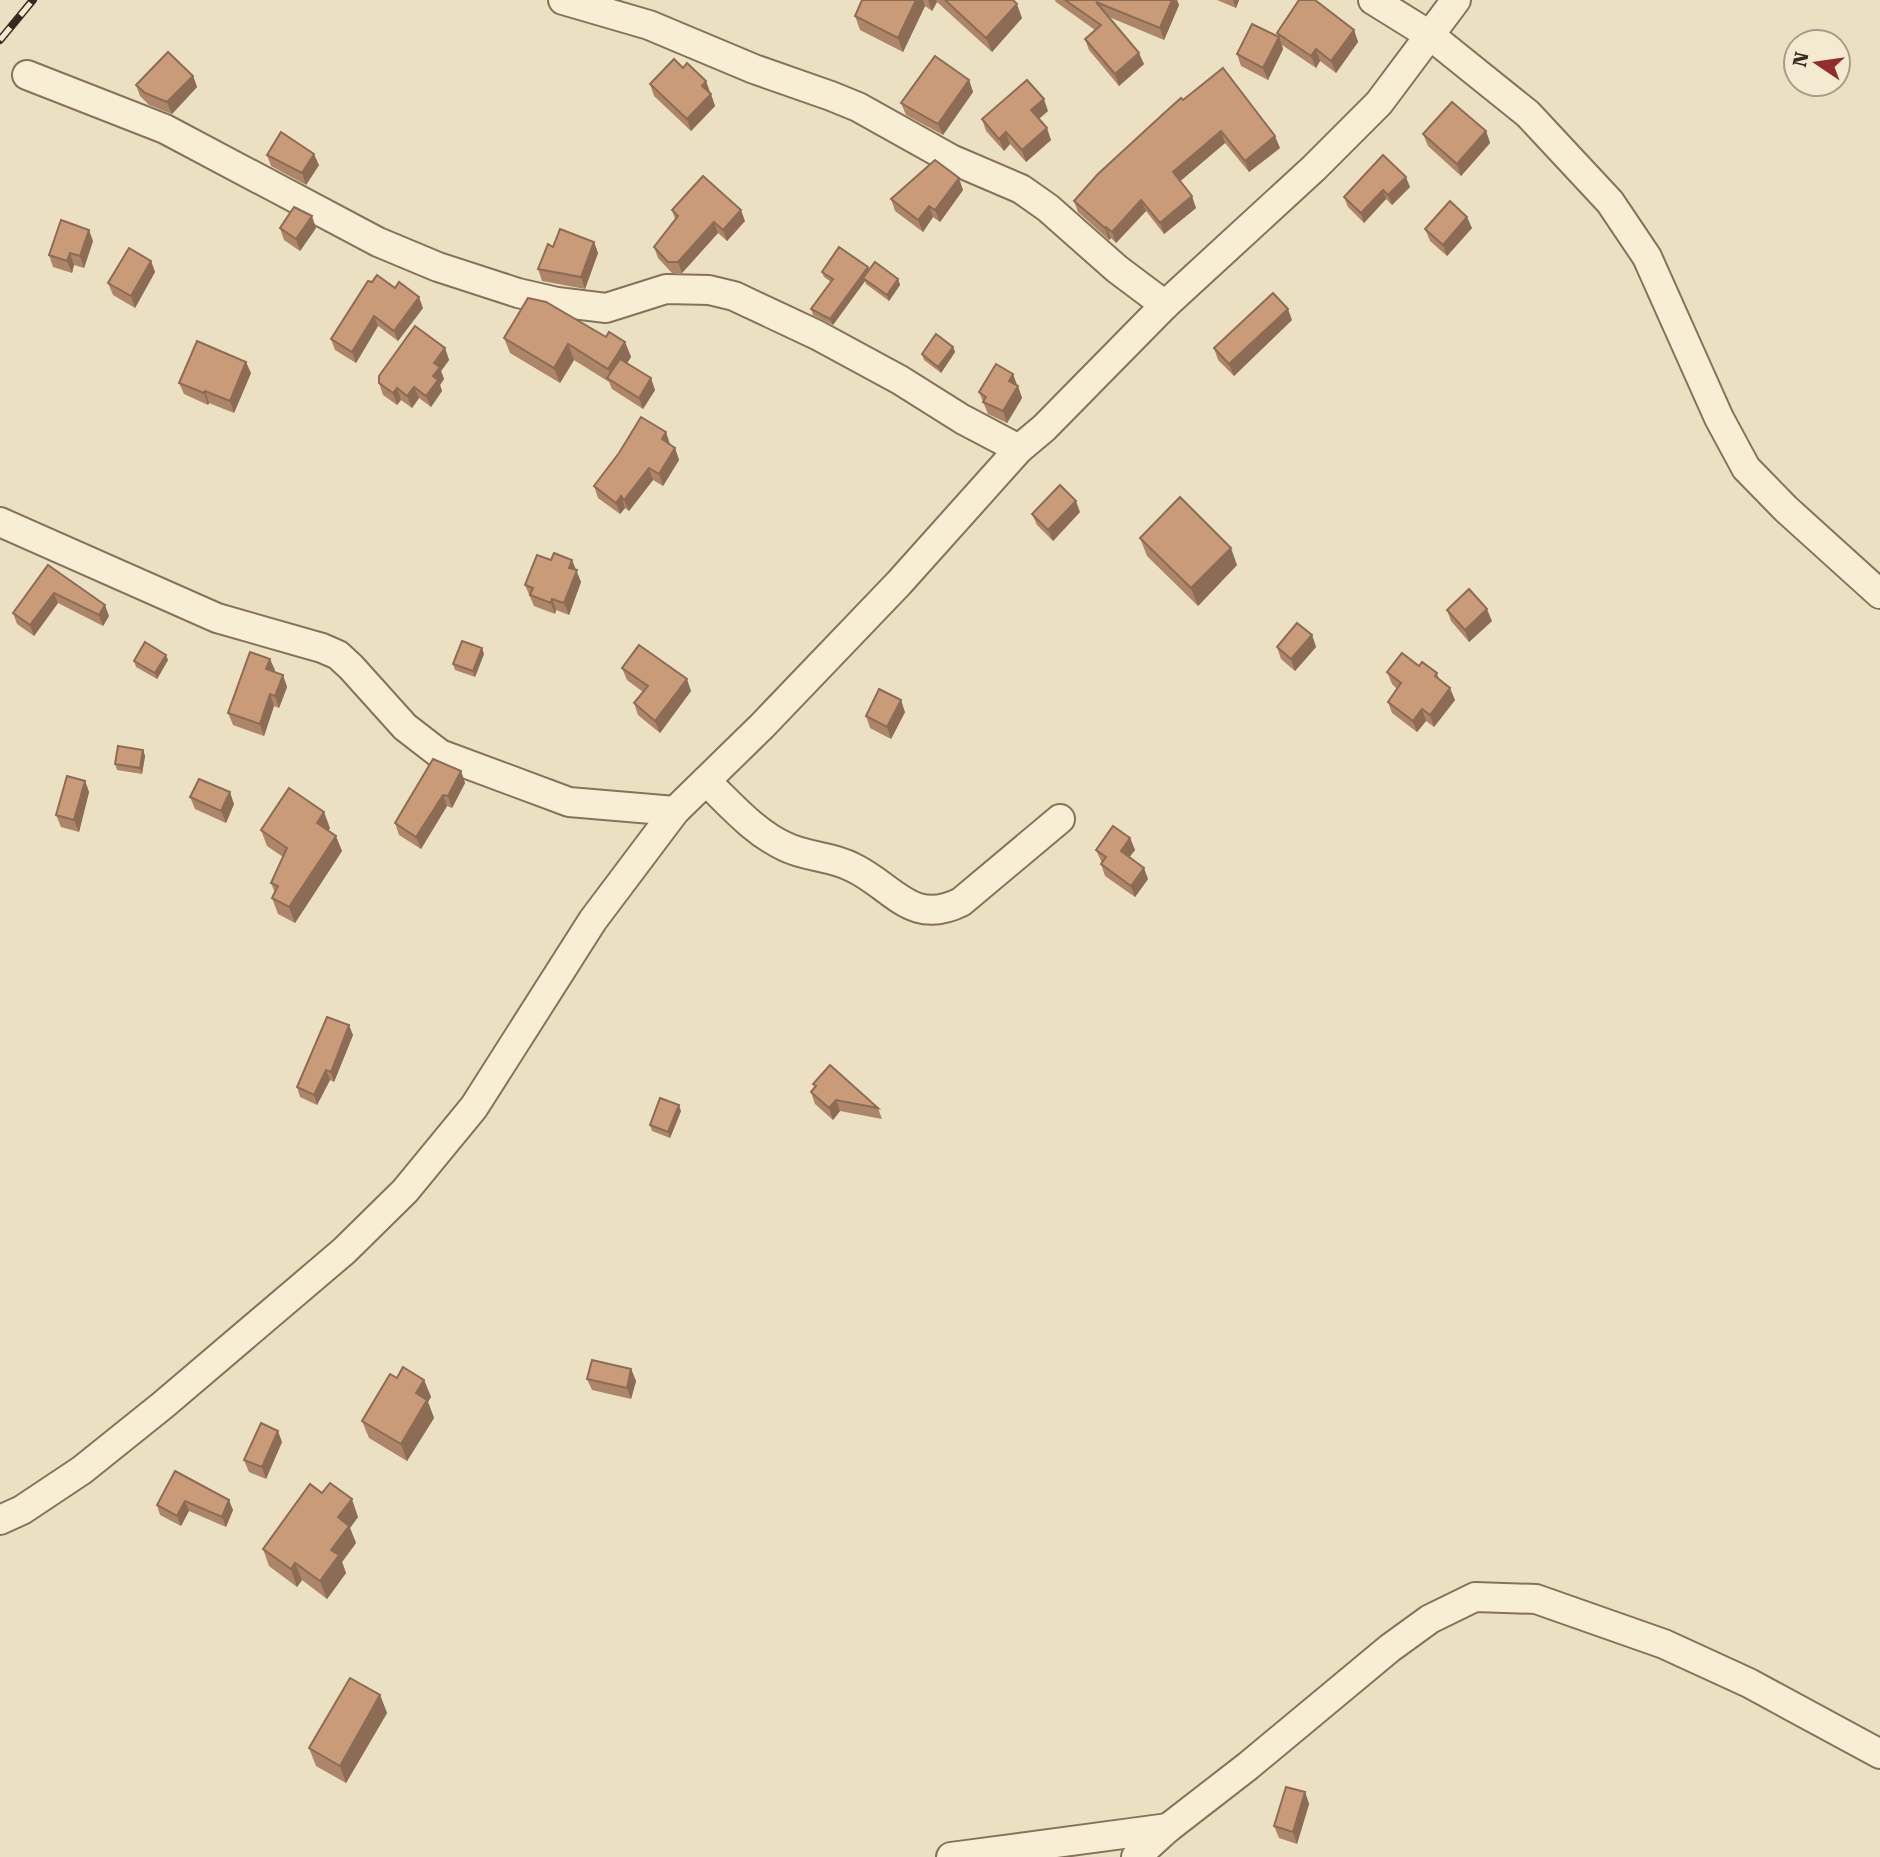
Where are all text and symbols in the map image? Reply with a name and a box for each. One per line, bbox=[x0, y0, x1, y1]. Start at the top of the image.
north arrow bbox=[1782, 28, 1852, 98]
text: N bbox=[1788, 49, 1814, 69]

